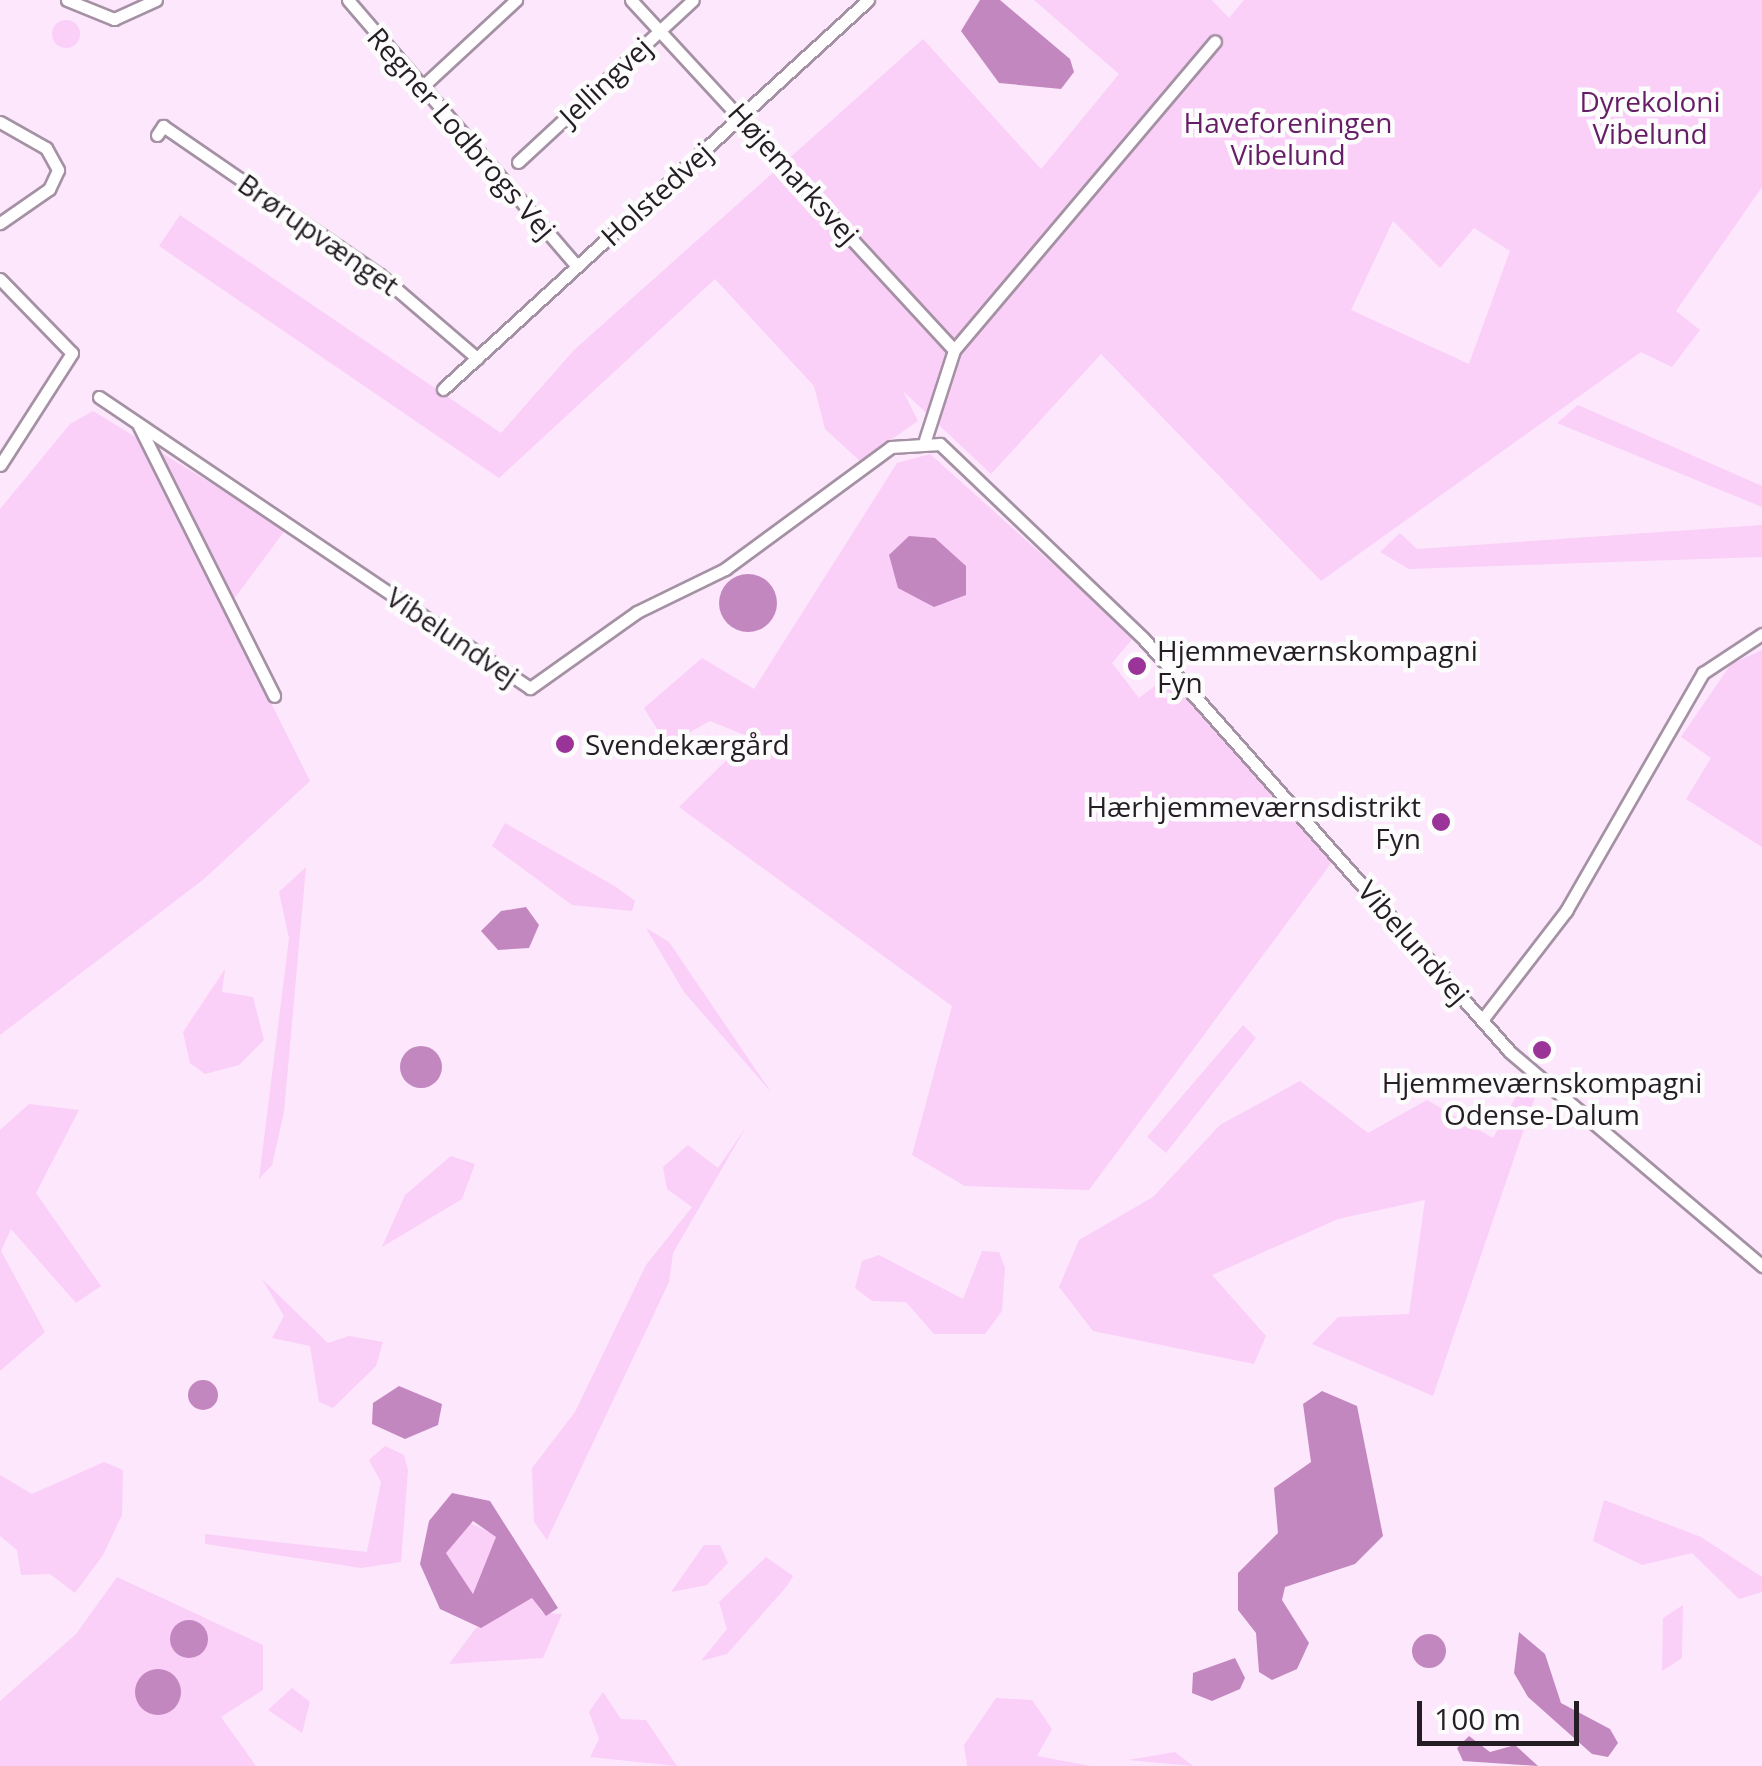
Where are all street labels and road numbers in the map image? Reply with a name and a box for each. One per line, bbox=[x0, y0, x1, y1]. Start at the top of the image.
street label: Regner Lodbrogs Vej bbox=[361, 20, 563, 246]
street label: Jellingvej bbox=[552, 30, 658, 132]
street label: Højemarksvej bbox=[722, 96, 866, 250]
street label: Holstedvej bbox=[594, 136, 718, 252]
street label: Brørupvænget bbox=[232, 166, 406, 302]
street label: Vibelundvej bbox=[381, 580, 525, 692]
street label: Vibelundvej bbox=[1351, 874, 1477, 1010]

